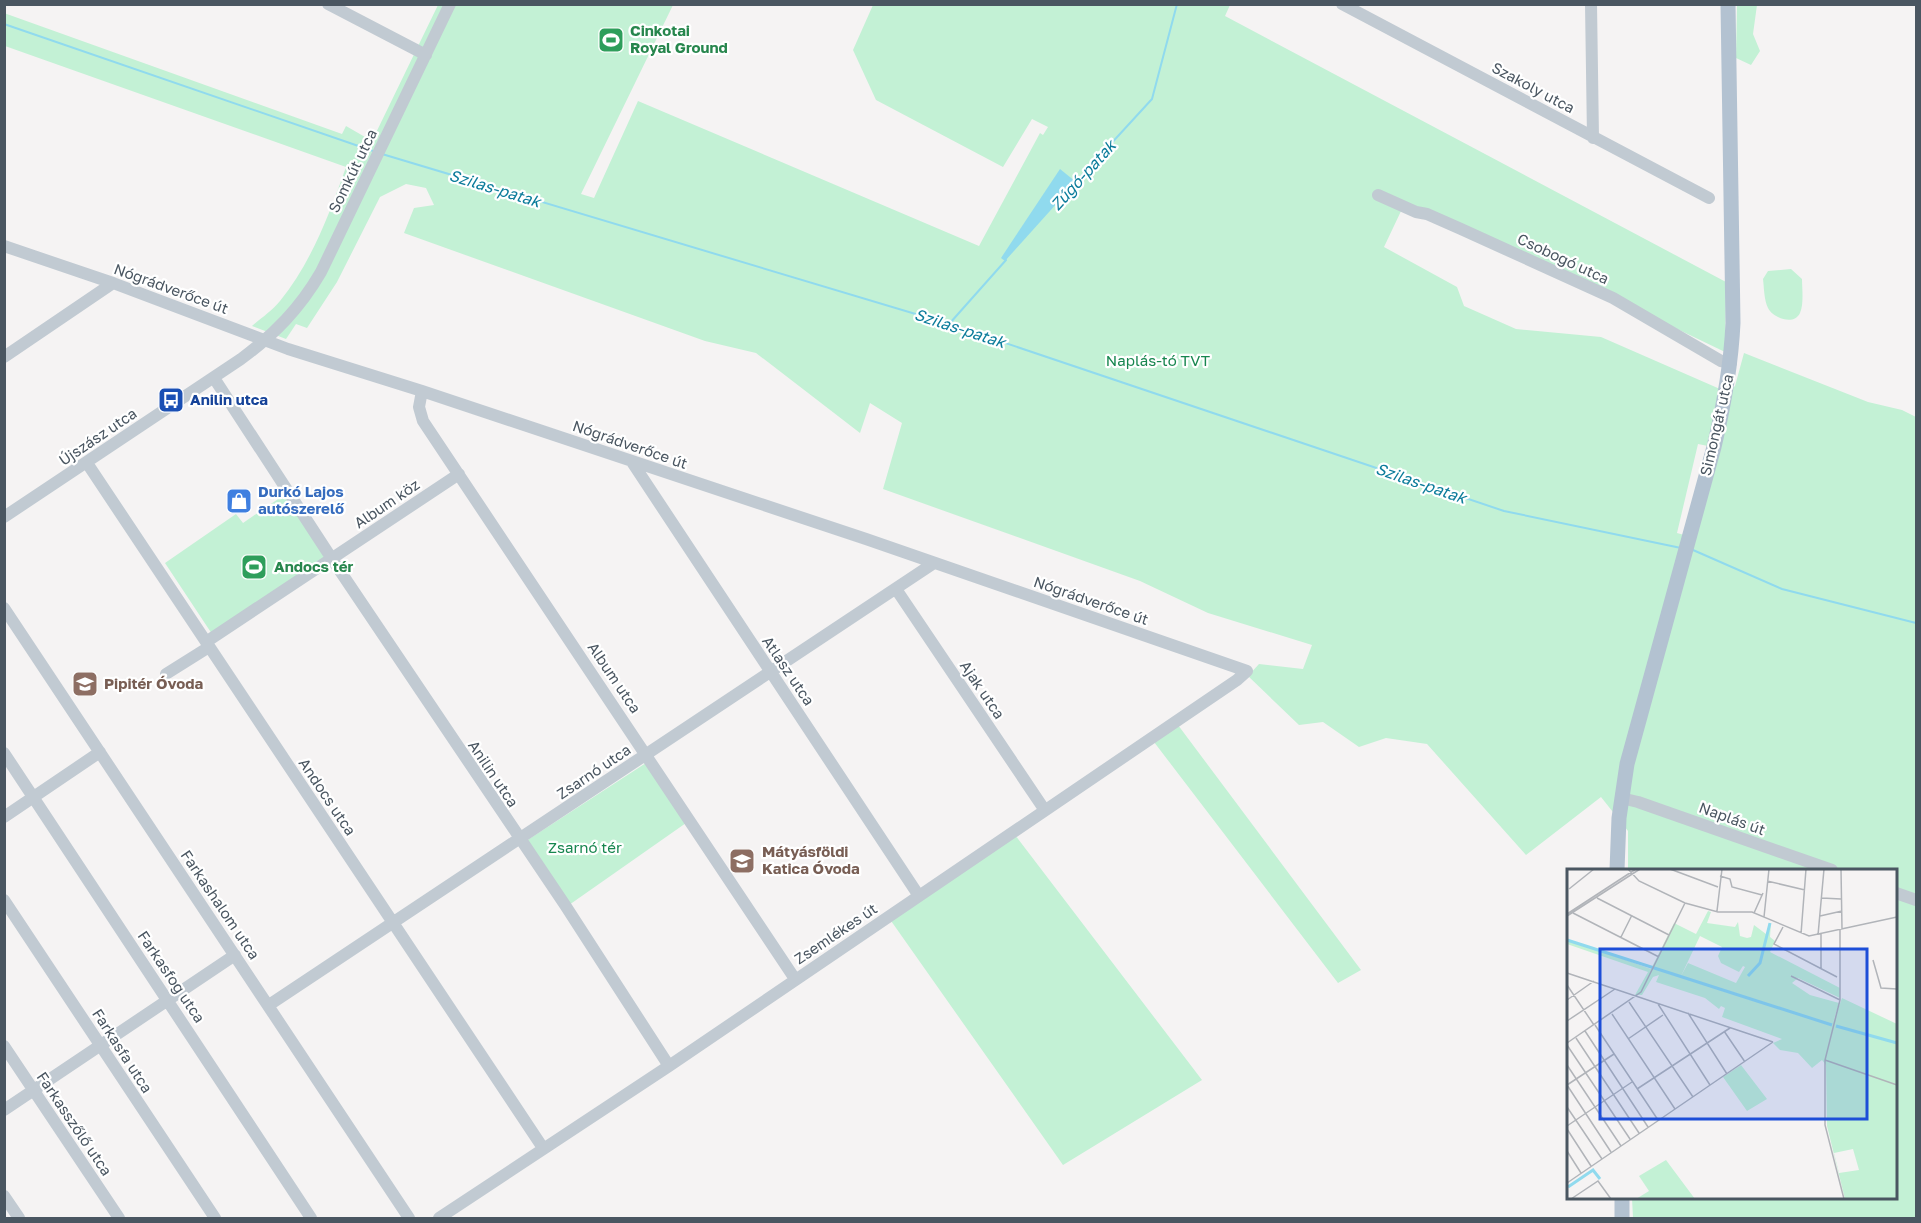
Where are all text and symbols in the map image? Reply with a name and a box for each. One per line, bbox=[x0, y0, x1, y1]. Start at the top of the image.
place label: Cinkotai Royal Ground bbox=[630, 21, 728, 56]
sports icon: Cinkotai Royal Ground bbox=[596, 25, 626, 55]
street label: Szakoly utca bbox=[1489, 58, 1578, 116]
street label: Somkút utca bbox=[324, 126, 380, 215]
water label: Zúgó-patak bbox=[1046, 134, 1121, 214]
water label: Szilas-patak bbox=[447, 165, 545, 212]
street label: Csobogó utca bbox=[1515, 229, 1612, 287]
street label: Nógrádverőce út bbox=[112, 259, 231, 317]
water label: Szilas-patak bbox=[912, 304, 1010, 353]
park label: Naplás-tó TVT bbox=[1106, 351, 1210, 369]
street label: Simongát utca bbox=[1696, 372, 1737, 478]
bus stop icon: Anilin utca bbox=[156, 385, 186, 415]
place label: Anilin utca bbox=[190, 390, 268, 408]
street label: Újszász utca bbox=[55, 404, 140, 469]
street label: Nógrádverőce út bbox=[571, 416, 690, 472]
water label: Szilas-patak bbox=[1373, 458, 1471, 508]
street label: Album köz bbox=[350, 475, 423, 532]
place label: Durkó Lajos autószerelő bbox=[258, 482, 345, 517]
shop icon: Durkó Lajos autószerelő bbox=[224, 486, 254, 516]
sports icon: Andocs tér bbox=[239, 552, 269, 582]
place label: Andocs tér bbox=[274, 557, 354, 575]
street label: Nógrádverőce út bbox=[1032, 572, 1151, 628]
street label: Atlasz utca bbox=[759, 632, 819, 709]
street label: Album utca bbox=[585, 639, 645, 716]
street label: Ajak utca bbox=[957, 657, 1009, 722]
school or university icon: Pipitér Óvoda bbox=[70, 669, 100, 699]
place label: Pipitér Óvoda bbox=[104, 674, 203, 692]
street label: Anilin utca bbox=[465, 737, 523, 810]
street label: Zsarnó utca bbox=[553, 740, 634, 802]
street label: Andocs utca bbox=[295, 754, 360, 838]
street label: Naplás út bbox=[1697, 798, 1768, 838]
park label: Zsarnó tér bbox=[548, 838, 622, 856]
place label: Mátyásföldi Katica Óvoda bbox=[762, 842, 860, 877]
street label: Farkashalom utca bbox=[178, 846, 264, 962]
school or university icon: Mátyásföldi Katica Óvoda bbox=[727, 846, 757, 876]
inset map bbox=[1567, 869, 1897, 1199]
street label: Zsemlékes út bbox=[791, 899, 880, 967]
street label: Farkasfog utca bbox=[135, 927, 209, 1026]
street label: Farkasfa utca bbox=[89, 1005, 157, 1096]
street label: Farkasszőlő utca bbox=[33, 1068, 116, 1179]

